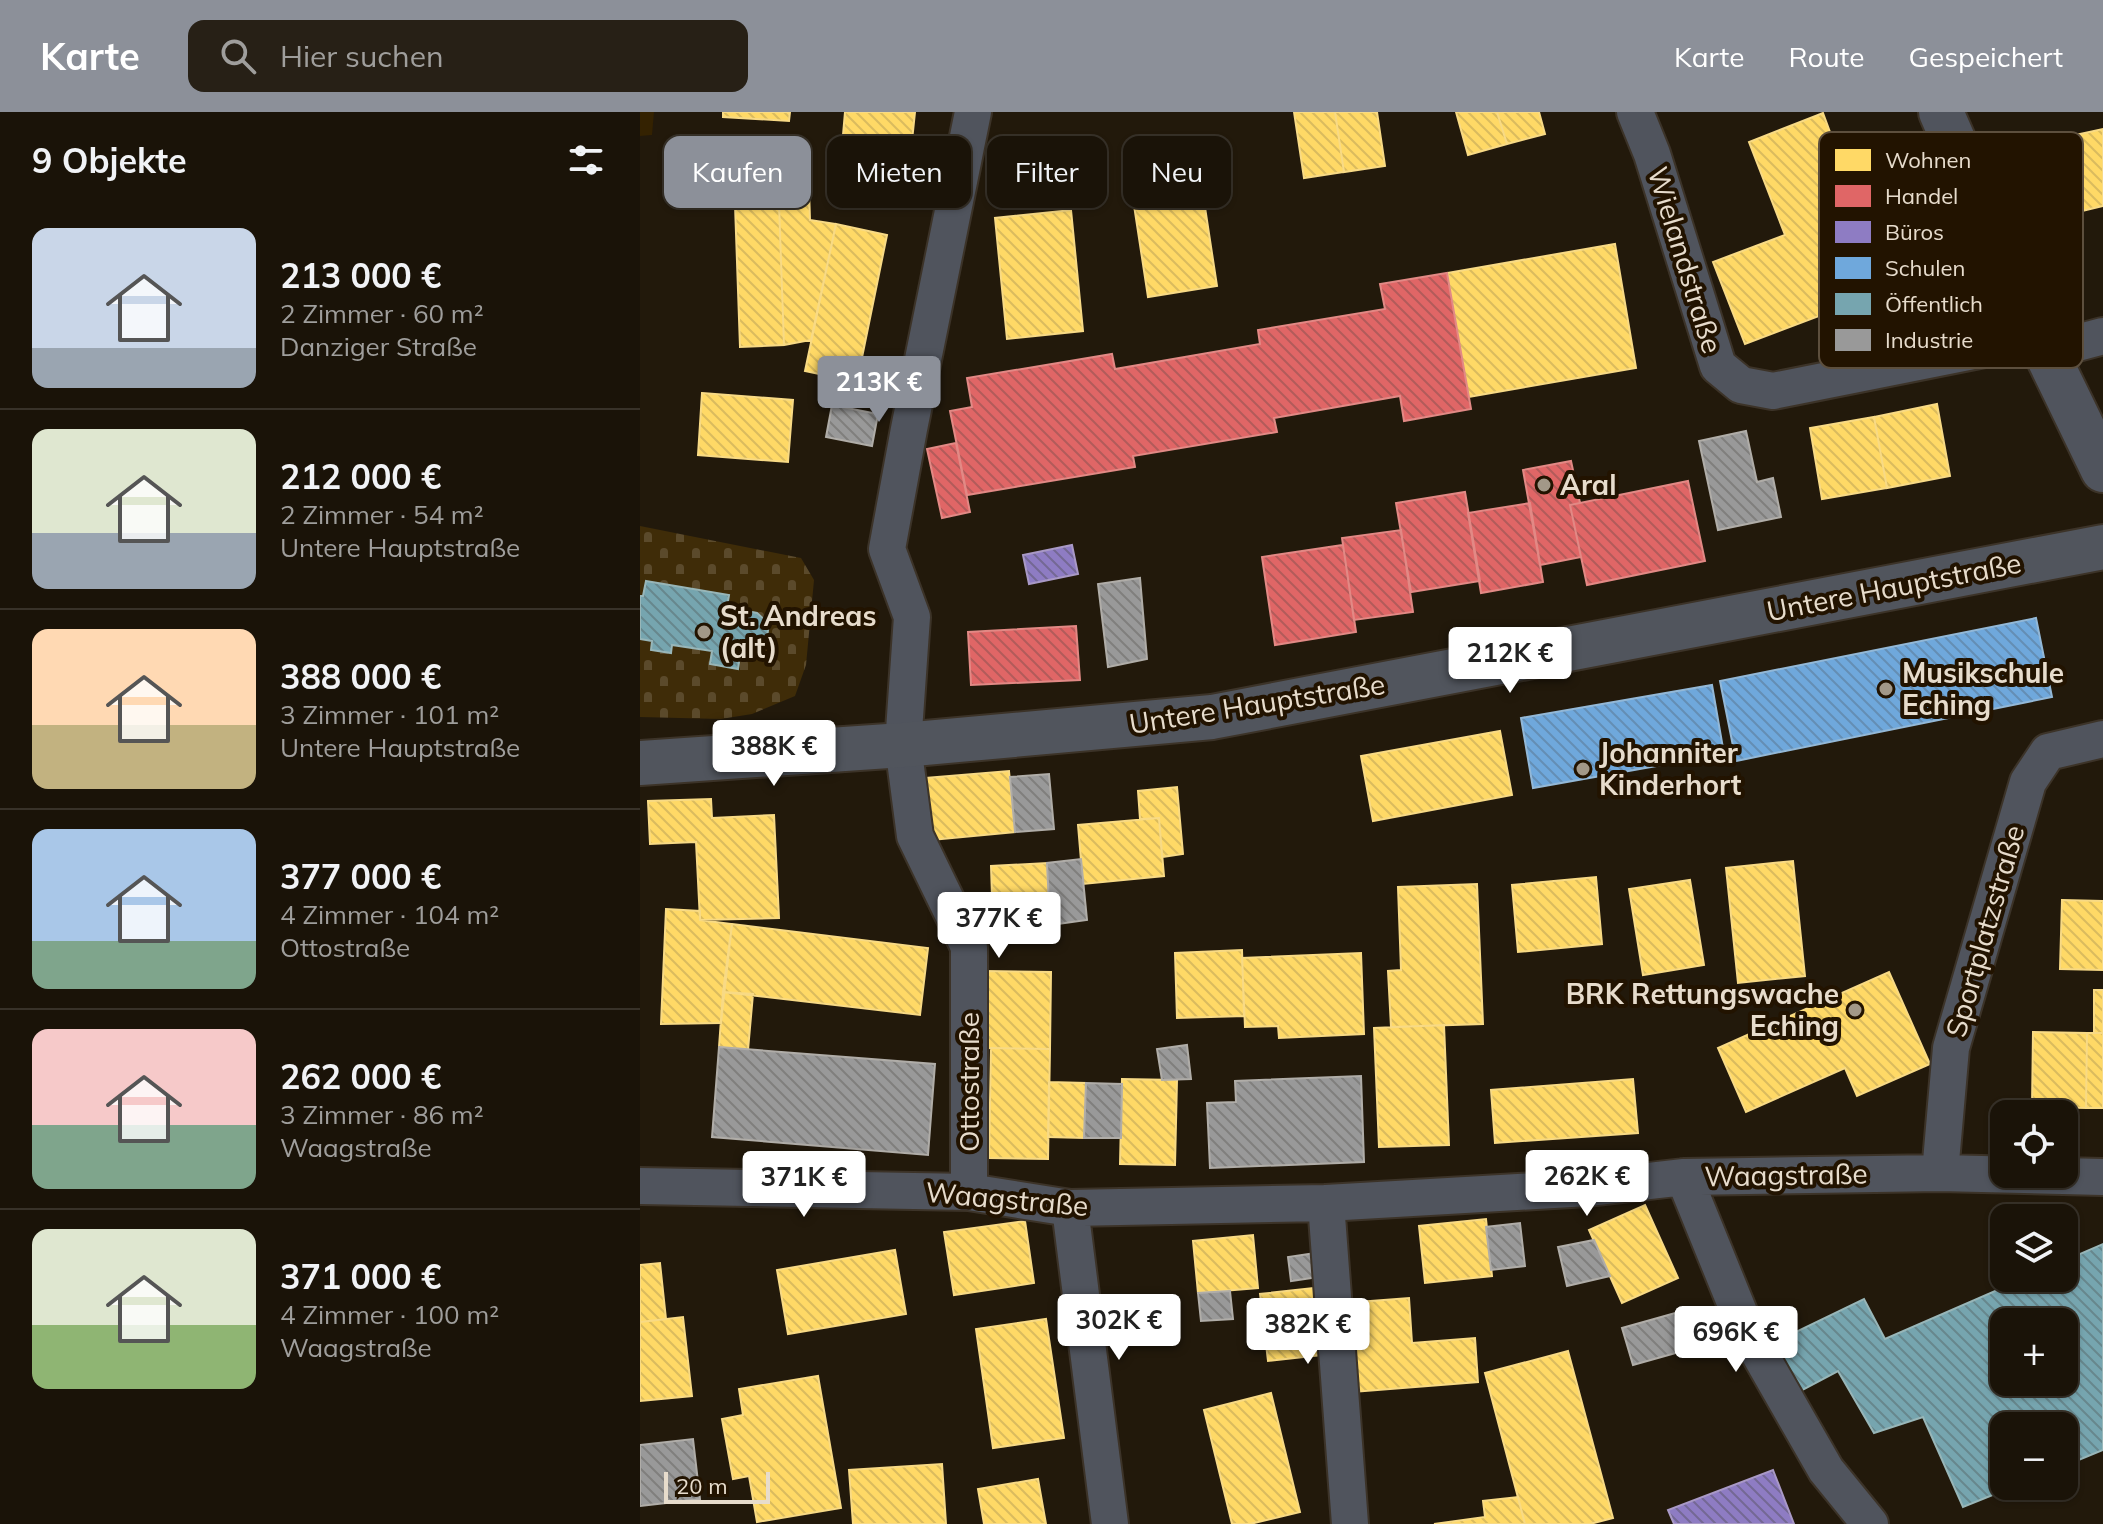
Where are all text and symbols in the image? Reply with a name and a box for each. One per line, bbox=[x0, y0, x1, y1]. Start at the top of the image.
search box bbox=[188, 20, 748, 92]
text: Karte bbox=[40, 32, 140, 80]
icon: search bbox=[216, 34, 260, 78]
text: Hier suchen bbox=[280, 37, 444, 75]
text: Karte bbox=[1674, 39, 1744, 74]
text: Route bbox=[1788, 39, 1865, 74]
text: Gespeichert bbox=[1909, 39, 2063, 74]
legend bbox=[1819, 132, 2083, 368]
chip: Kaufen bbox=[664, 136, 811, 208]
chip: Mieten bbox=[827, 136, 971, 208]
chip: Filter bbox=[987, 136, 1107, 208]
chip: Neu bbox=[1123, 136, 1231, 208]
icon: filters bbox=[564, 138, 608, 182]
text: 9 Objekte bbox=[32, 139, 187, 182]
text: Wohnen bbox=[1885, 146, 1971, 174]
street label: Wielandstraße bbox=[1641, 162, 1730, 357]
text: Handel bbox=[1885, 182, 1958, 210]
text: Büros bbox=[1885, 218, 1944, 246]
text: 213 000 € bbox=[280, 254, 441, 297]
text: Schulen bbox=[1885, 254, 1965, 282]
icon: home bbox=[96, 260, 192, 356]
text: Öffentlich bbox=[1885, 290, 1983, 318]
text: 2 Zimmer · 60 m² bbox=[280, 297, 484, 330]
text: Industrie bbox=[1885, 326, 1973, 354]
text: Danziger Straße bbox=[280, 330, 477, 363]
pin: 213K € bbox=[814, 356, 944, 424]
text: 213K € bbox=[836, 365, 922, 398]
text: 212 000 € bbox=[280, 455, 441, 498]
icon: home bbox=[96, 461, 192, 557]
place label: Aral bbox=[1560, 467, 1617, 502]
marker: Aral bbox=[1535, 476, 1553, 494]
text: 2 Zimmer · 54 m² bbox=[280, 498, 484, 531]
text: Untere Hauptstraße bbox=[280, 531, 520, 564]
street label: Untere Hauptstraße bbox=[1764, 545, 2024, 628]
place label: St. Andreas (alt) bbox=[720, 598, 876, 665]
marker: St. Andreas (alt) bbox=[695, 623, 713, 641]
pin: 212K € bbox=[1445, 627, 1575, 695]
text: 212K € bbox=[1467, 636, 1553, 669]
text: 388 000 € bbox=[280, 655, 441, 698]
place label: Musikschule Eching bbox=[1902, 655, 2064, 722]
icon: home bbox=[96, 661, 192, 757]
street label: Untere Hauptstraße bbox=[1127, 666, 1387, 741]
marker: Musikschule Eching bbox=[1877, 680, 1895, 698]
text: 3 Zimmer · 101 m² bbox=[280, 698, 499, 731]
pin: 388K € bbox=[709, 720, 839, 788]
text: 388K € bbox=[731, 729, 817, 762]
text: Untere Hauptstraße bbox=[280, 731, 520, 764]
place label: Johanniter Kinderhort bbox=[1599, 735, 1742, 802]
marker: Johanniter Kinderhort bbox=[1574, 760, 1592, 778]
street label: Sportplatzstraße bbox=[1938, 821, 2031, 1041]
text: 377 000 € bbox=[280, 855, 441, 898]
icon: home bbox=[96, 861, 192, 957]
pin: 377K € bbox=[934, 892, 1064, 960]
text: 4 Zimmer · 104 m² bbox=[280, 898, 499, 931]
text: 377K € bbox=[956, 901, 1042, 934]
text: Ottostraße bbox=[280, 931, 410, 964]
place label: BRK Rettungswache Eching bbox=[1566, 976, 1839, 1043]
marker: BRK Rettungswache Eching bbox=[1846, 1001, 1864, 1019]
street label: Ottostraße bbox=[951, 1012, 986, 1152]
text: 262 000 € bbox=[280, 1055, 441, 1098]
icon: home bbox=[96, 1061, 192, 1157]
text: 3 Zimmer · 86 m² bbox=[280, 1098, 484, 1131]
map controls bbox=[1990, 1100, 2078, 1500]
button: locate bbox=[1990, 1100, 2078, 1188]
text: Waagstraße bbox=[280, 1131, 432, 1164]
pin: 262K € bbox=[1522, 1150, 1652, 1218]
pin: 371K € bbox=[739, 1151, 869, 1219]
street label: Waagstraße bbox=[1704, 1156, 1868, 1193]
text: 262K € bbox=[1544, 1159, 1630, 1192]
text: 371K € bbox=[761, 1160, 847, 1193]
street label: Waagstraße bbox=[924, 1174, 1090, 1223]
button: layers bbox=[1990, 1204, 2078, 1292]
text: 371 000 € bbox=[280, 1255, 441, 1298]
icon: home bbox=[96, 1261, 192, 1357]
pin: 302K € bbox=[1054, 1294, 1184, 1362]
text: 4 Zimmer · 100 m² bbox=[280, 1298, 499, 1331]
pin: 382K € bbox=[1243, 1298, 1373, 1366]
text: 302K € bbox=[1076, 1303, 1162, 1336]
pin: 696K € bbox=[1671, 1306, 1801, 1374]
text: 382K € bbox=[1265, 1307, 1351, 1340]
button: + bbox=[1990, 1308, 2078, 1396]
text: 696K € bbox=[1693, 1315, 1779, 1348]
text: Waagstraße bbox=[280, 1331, 432, 1364]
button: − bbox=[1990, 1412, 2078, 1500]
scale bar bbox=[664, 1468, 770, 1504]
text: 20 m bbox=[676, 1472, 727, 1500]

